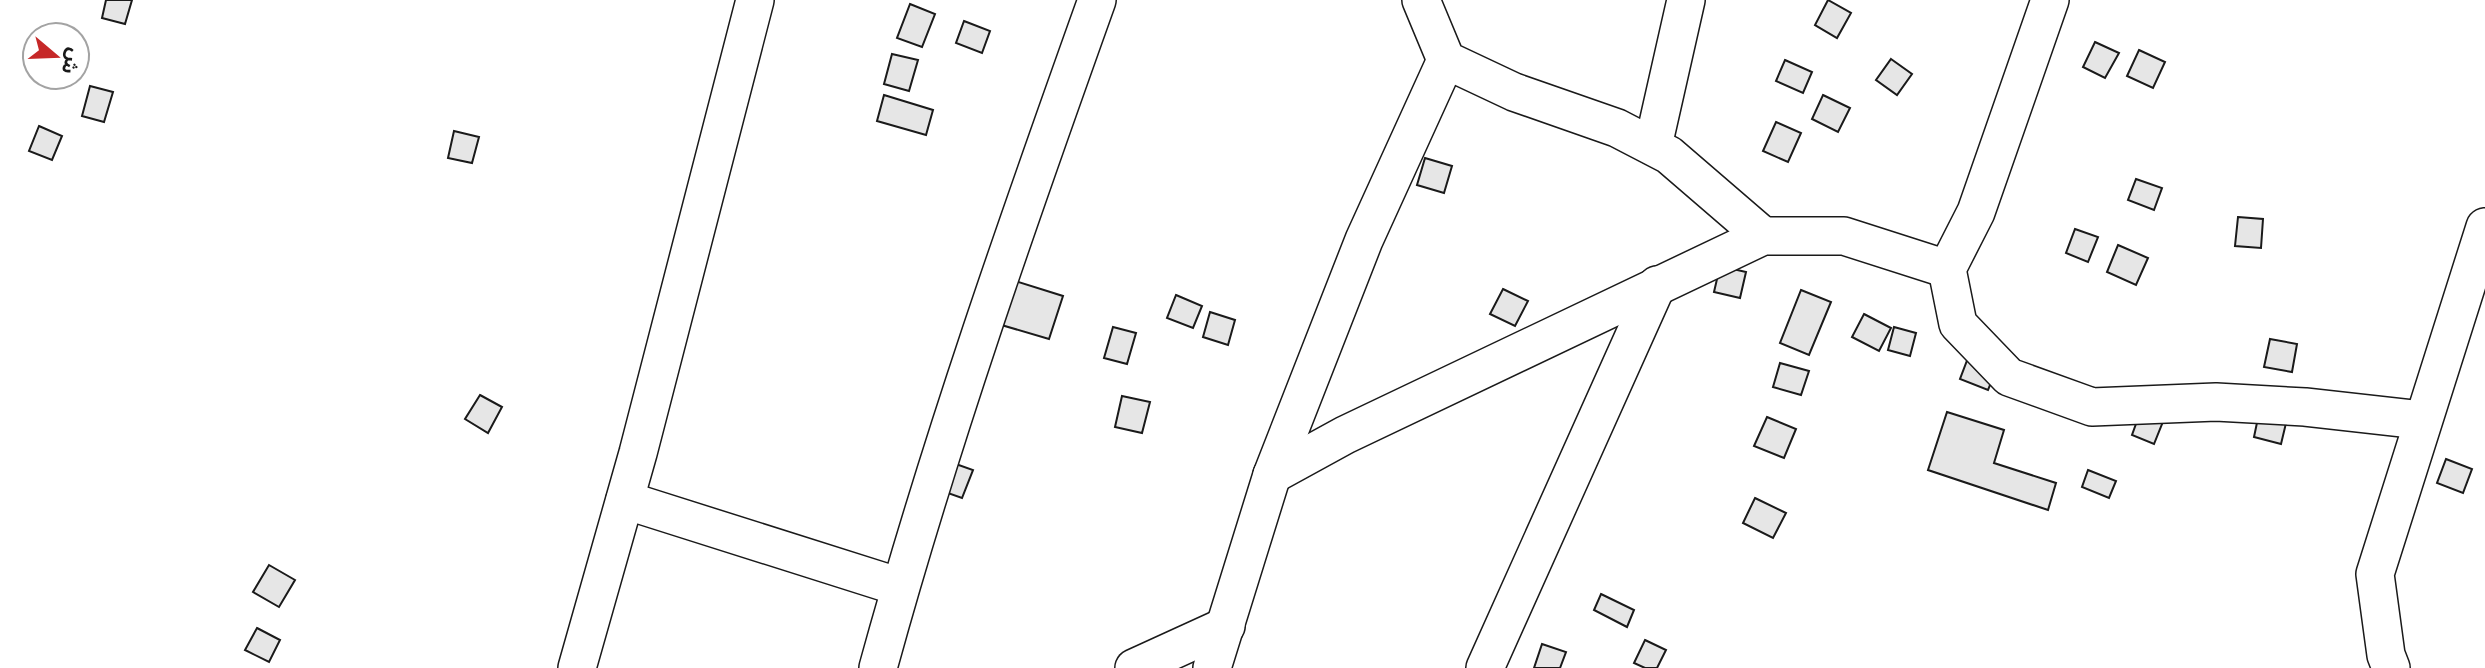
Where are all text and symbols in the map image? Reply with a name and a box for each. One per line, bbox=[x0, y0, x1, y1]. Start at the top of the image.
north arrow bbox=[21, 21, 91, 91]
text: ش bbox=[54, 44, 88, 78]

